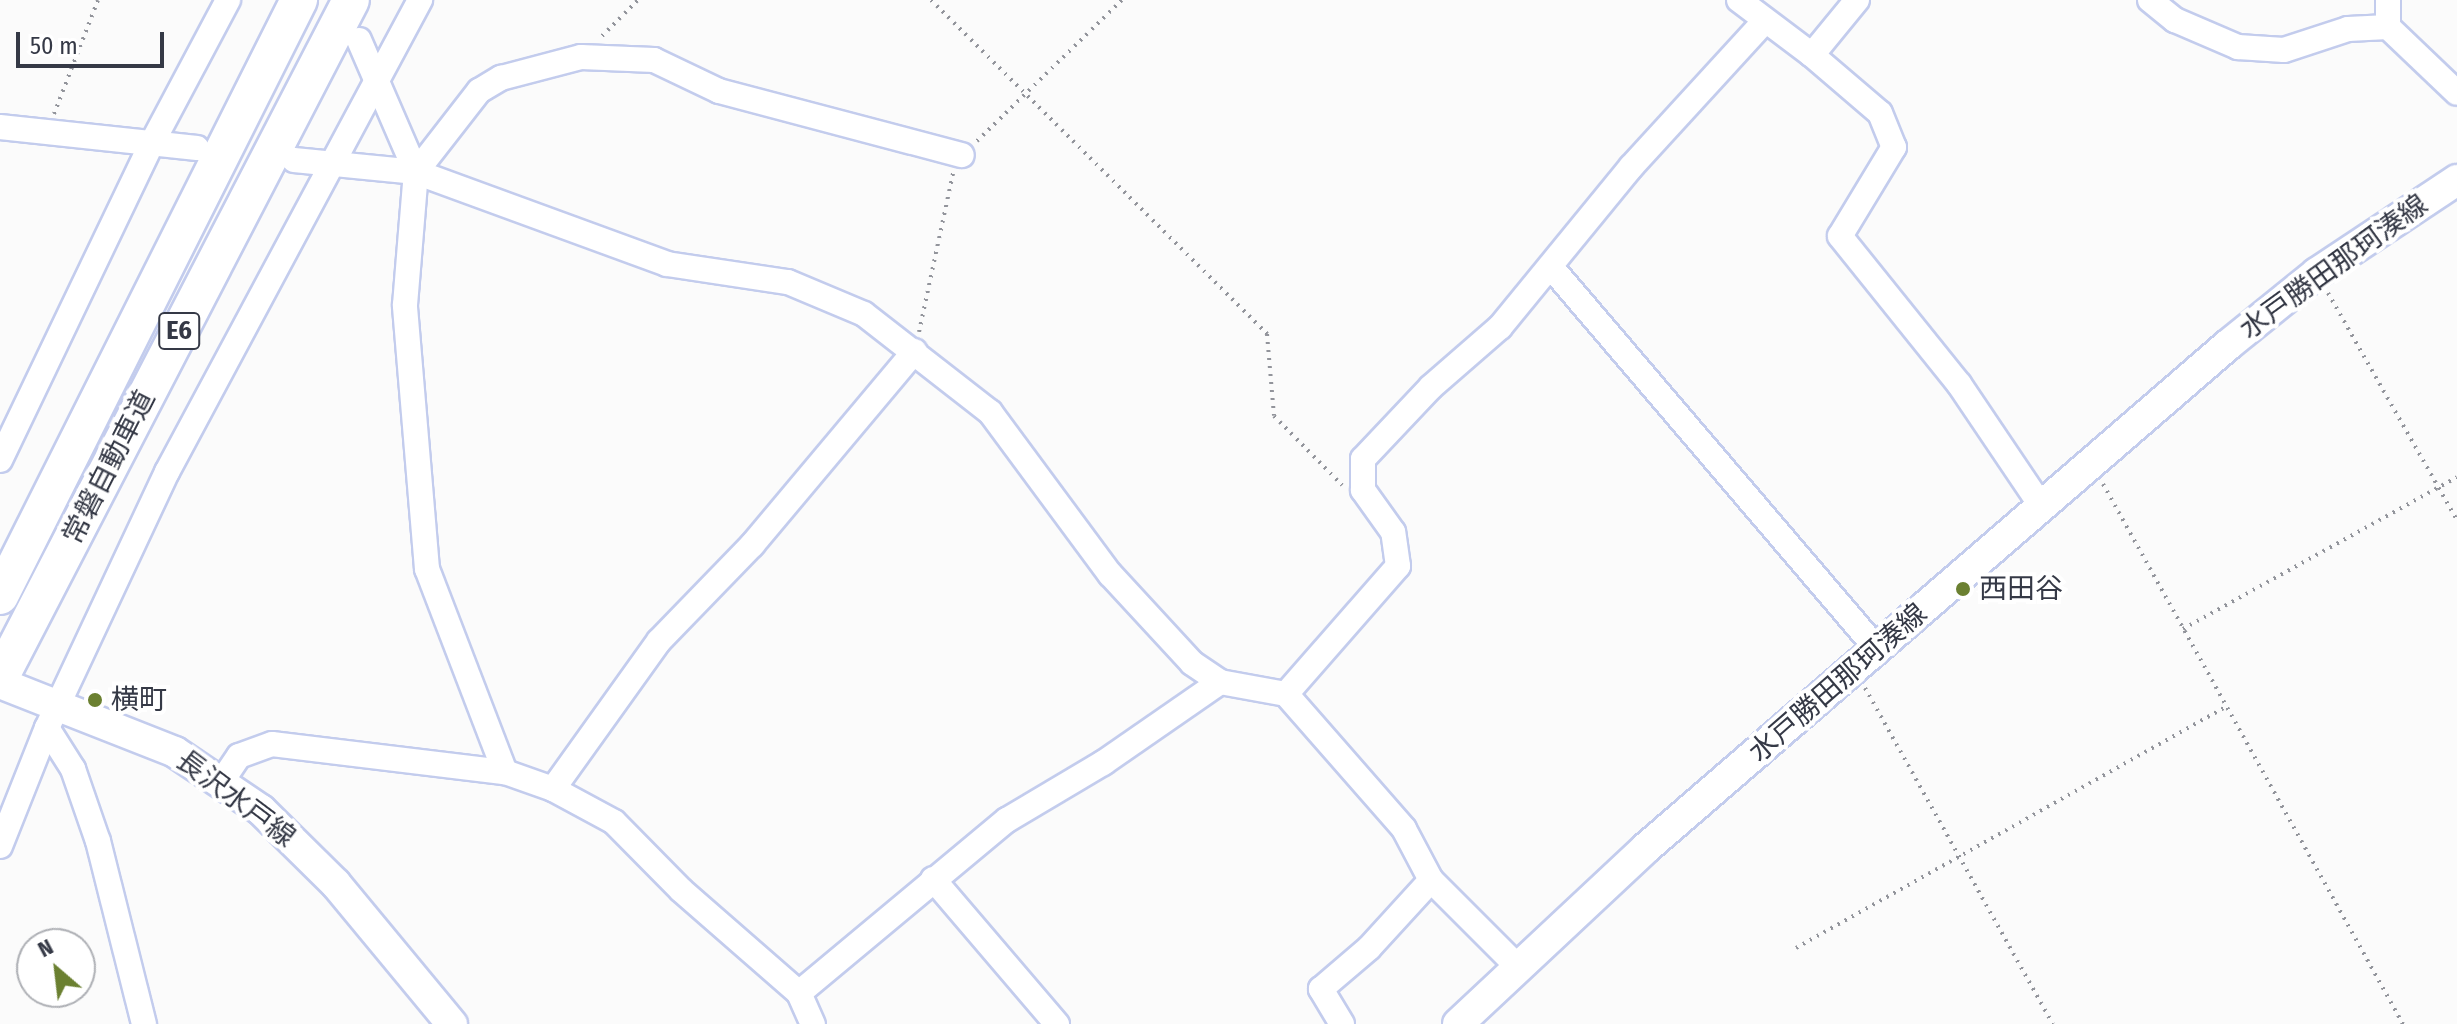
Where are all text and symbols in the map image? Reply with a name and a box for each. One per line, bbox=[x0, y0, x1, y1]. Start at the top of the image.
scale bar bbox=[20, 16, 168, 66]
text: 50 m bbox=[30, 32, 78, 60]
street label: 水戸勝田那珂湊線 bbox=[2234, 188, 2434, 346]
road number: E6 bbox=[157, 309, 201, 353]
street label: 常磐自動車道 bbox=[56, 385, 162, 549]
place label: 西田谷 bbox=[1979, 572, 2063, 606]
marker: 西田谷 bbox=[1954, 580, 1972, 598]
street label: 水戸勝田那珂湊線 bbox=[1742, 597, 1934, 769]
place label: 横町 bbox=[111, 683, 167, 717]
marker: 横町 bbox=[86, 691, 104, 709]
street label: 長沢水戸線 bbox=[170, 743, 302, 855]
north arrow bbox=[16, 928, 96, 1008]
text: N bbox=[33, 933, 58, 963]

